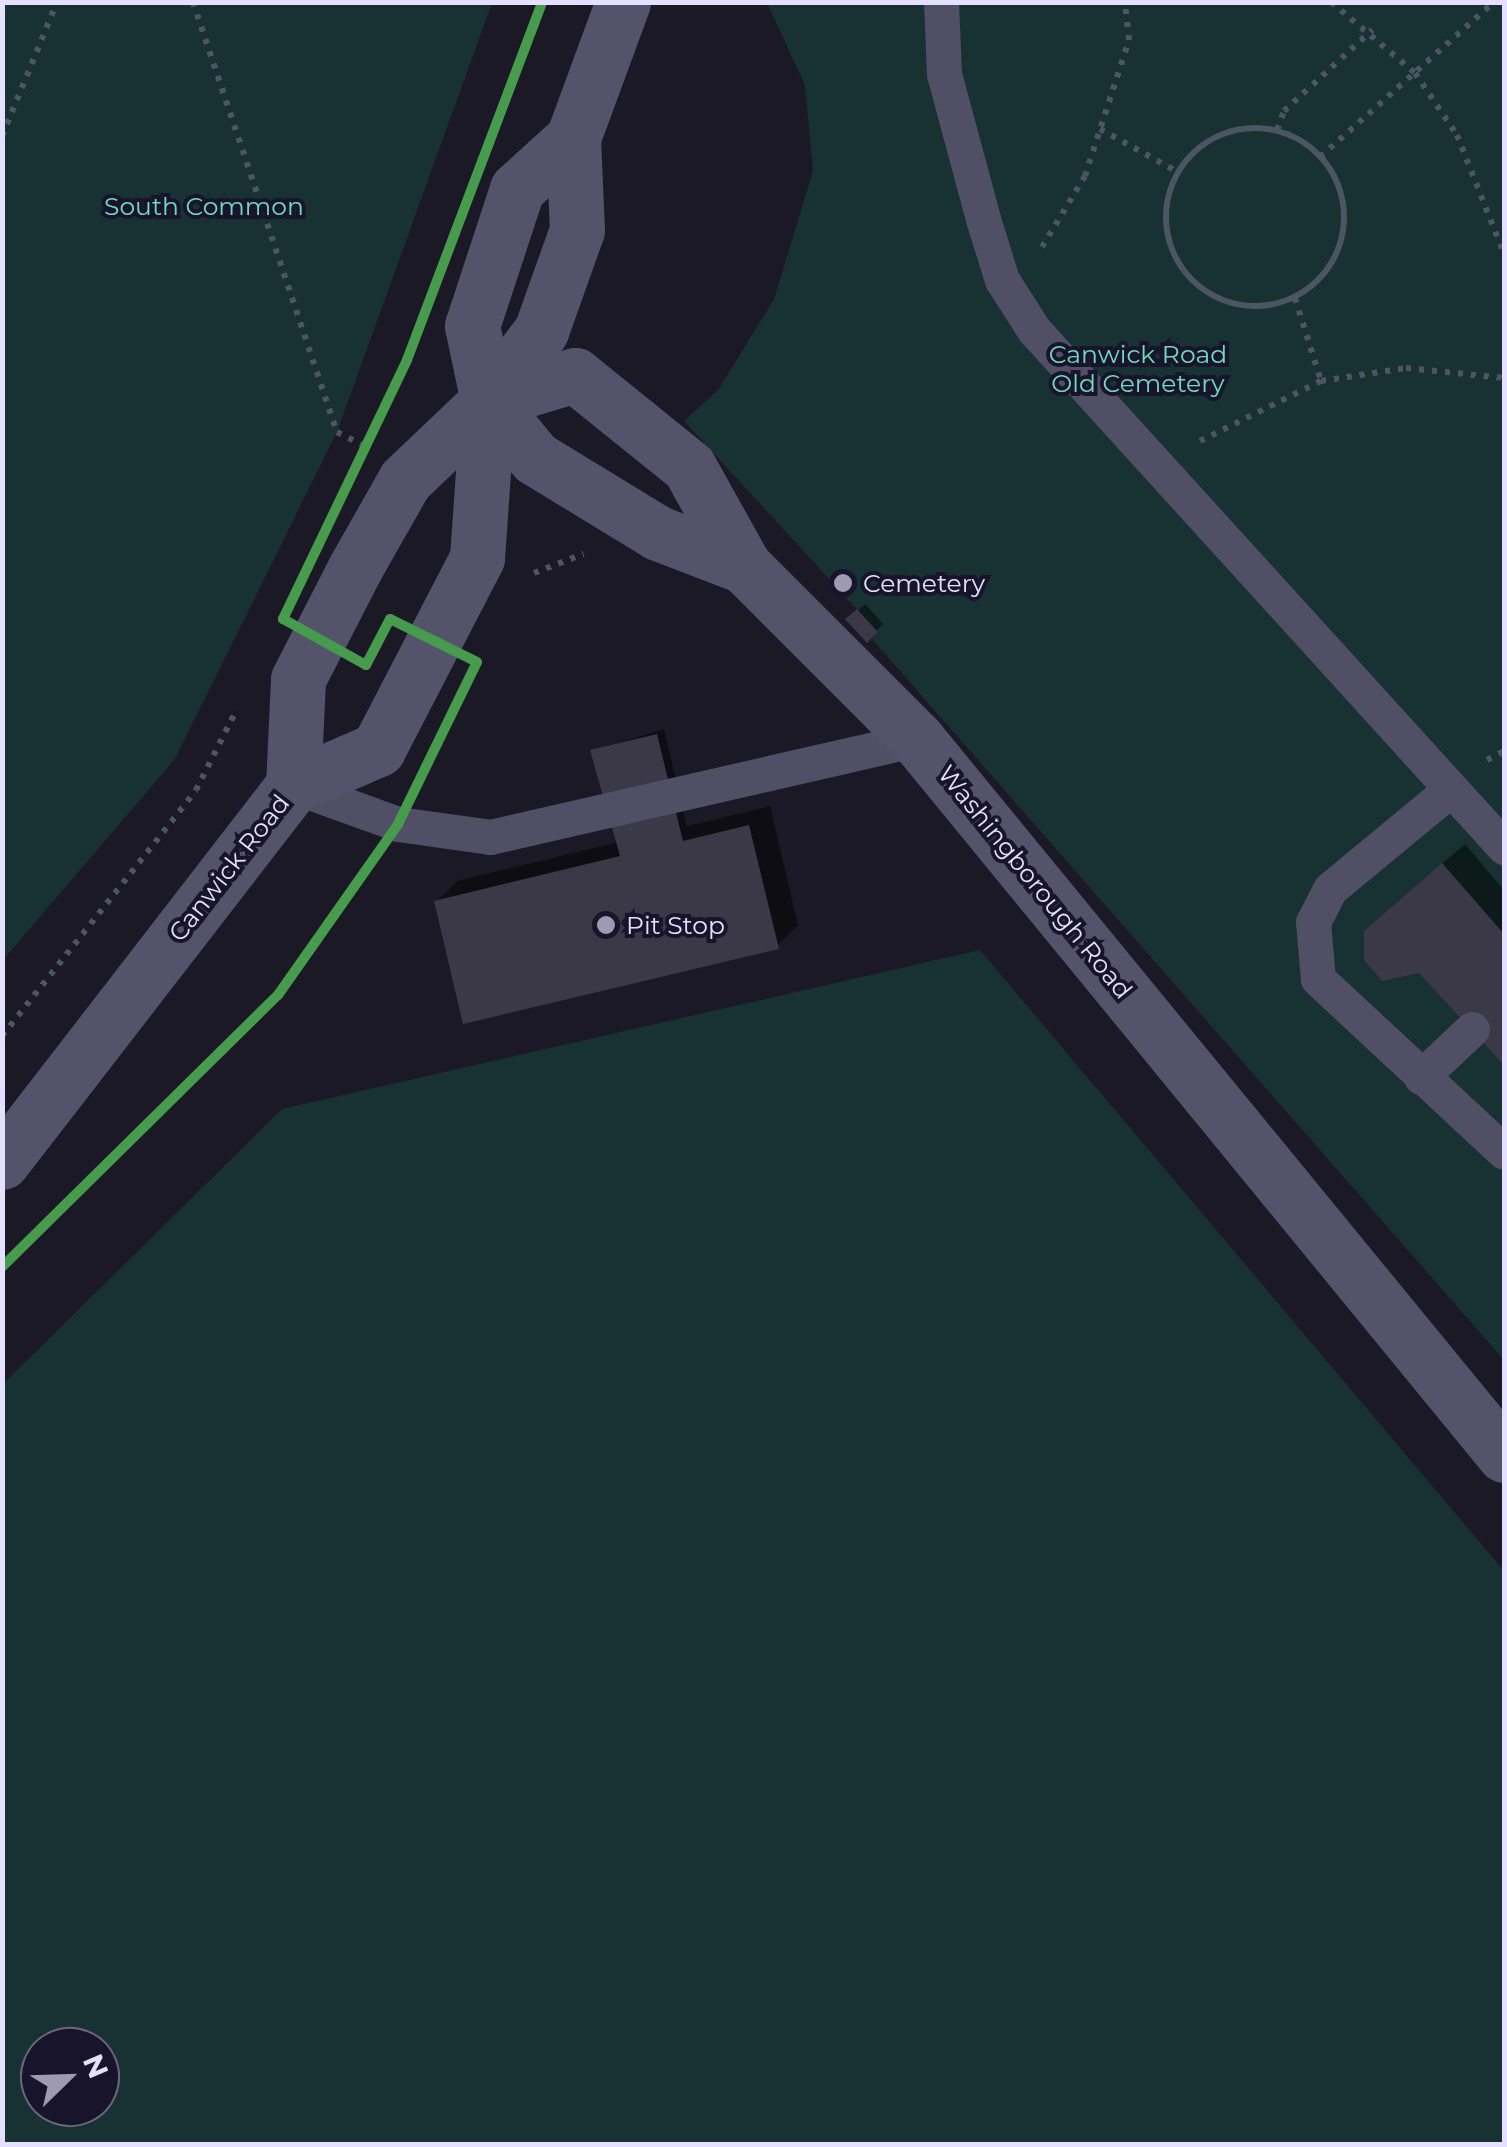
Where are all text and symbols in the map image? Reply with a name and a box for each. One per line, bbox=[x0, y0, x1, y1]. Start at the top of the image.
park label: South Common bbox=[104, 191, 304, 221]
park label: Canwick Road Old Cemetery bbox=[1049, 340, 1227, 399]
place label: Cemetery bbox=[863, 568, 985, 598]
marker: Cemetery bbox=[832, 572, 854, 594]
street label: Washingborough Road bbox=[932, 759, 1138, 1005]
street label: Canwick Road bbox=[162, 788, 296, 948]
place label: Pit Stop bbox=[626, 910, 725, 940]
marker: Pit Stop bbox=[595, 914, 617, 936]
north arrow bbox=[20, 2027, 120, 2127]
text: N bbox=[76, 2049, 116, 2083]

